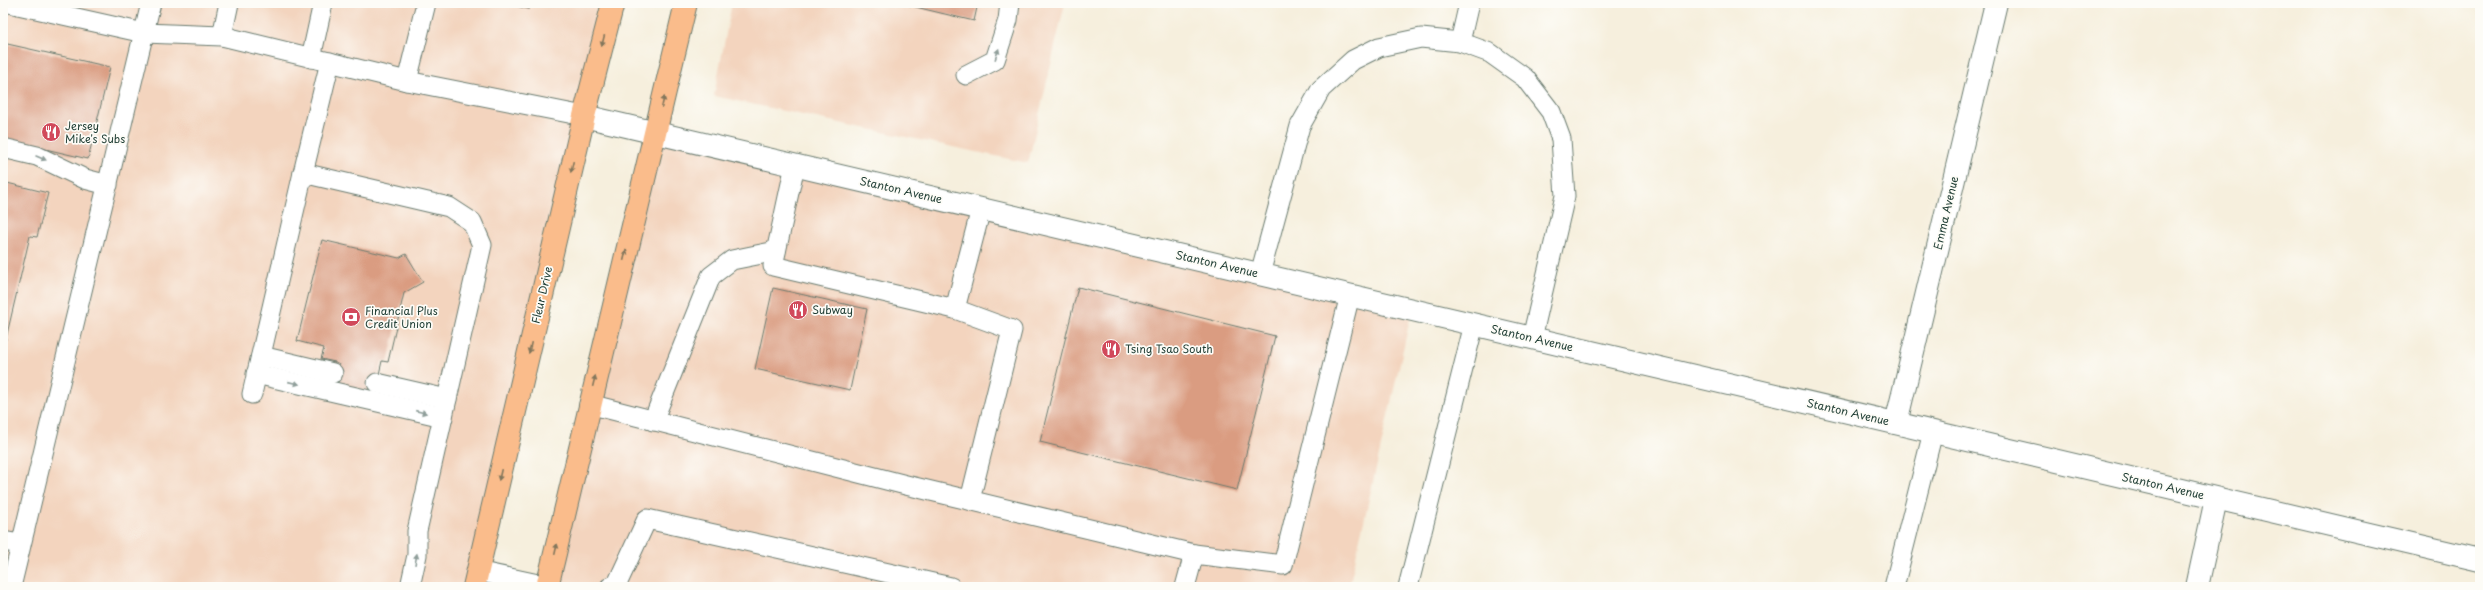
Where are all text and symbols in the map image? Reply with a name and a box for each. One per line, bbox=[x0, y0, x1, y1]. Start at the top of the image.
one-way arrow bbox=[600, 35, 606, 47]
one-way arrow bbox=[994, 48, 1000, 60]
one-way arrow bbox=[660, 95, 666, 108]
place label: Jersey Mike's Subs bbox=[65, 117, 125, 147]
restaurant icon: Jersey Mike's Subs bbox=[40, 121, 62, 143]
one-way arrow bbox=[35, 155, 46, 161]
one-way arrow bbox=[569, 161, 575, 173]
street label: Stanton Avenue bbox=[858, 172, 944, 207]
street label: Emma Avenue bbox=[1929, 174, 1962, 251]
street label: Stanton Avenue bbox=[1174, 246, 1260, 281]
one-way arrow bbox=[623, 249, 629, 261]
street label: Fleur Drive bbox=[527, 265, 556, 325]
restaurant icon: Subway bbox=[787, 299, 809, 321]
place label: Subway bbox=[812, 301, 853, 318]
place label: Financial Plus Credit Union bbox=[365, 302, 438, 332]
bank icon: Financial Plus Credit Union bbox=[340, 306, 362, 328]
street label: Stanton Avenue bbox=[1489, 320, 1575, 355]
restaurant icon: Tsing Tsao South bbox=[1100, 338, 1122, 360]
place label: Tsing Tsao South bbox=[1125, 340, 1213, 357]
one-way arrow bbox=[526, 342, 532, 354]
one-way arrow bbox=[592, 375, 598, 388]
one-way arrow bbox=[288, 381, 301, 387]
street label: Stanton Avenue bbox=[1805, 394, 1891, 429]
one-way arrow bbox=[415, 410, 427, 416]
one-way arrow bbox=[496, 468, 502, 481]
street label: Stanton Avenue bbox=[2120, 468, 2206, 503]
one-way arrow bbox=[553, 543, 559, 555]
one-way arrow bbox=[413, 553, 419, 565]

